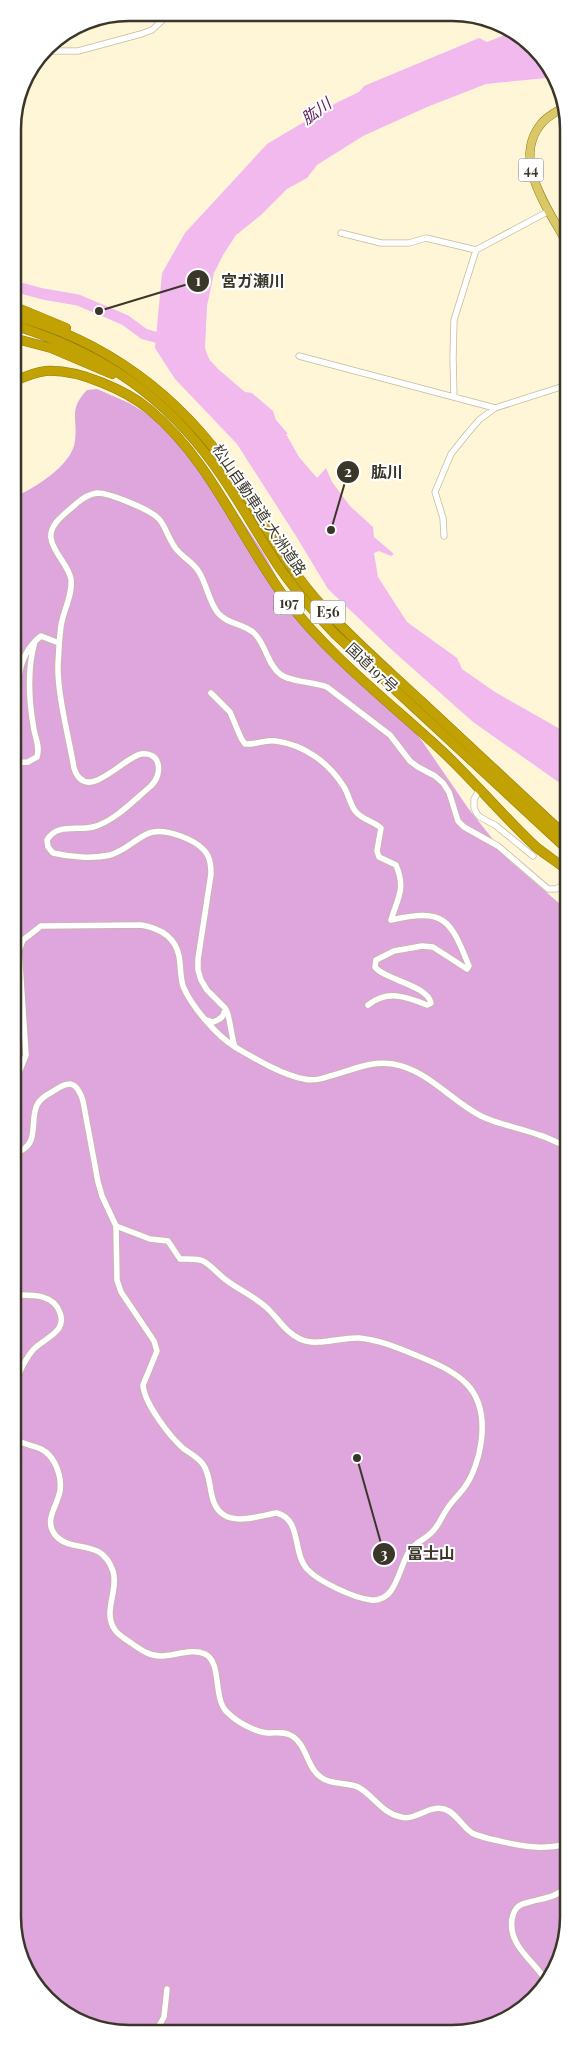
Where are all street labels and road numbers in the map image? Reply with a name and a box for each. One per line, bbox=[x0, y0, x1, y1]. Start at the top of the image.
road number: 44 bbox=[518, 158, 544, 182]
street label: 松山自動車道;大洲道路 bbox=[208, 440, 311, 579]
road number: 197 bbox=[274, 592, 304, 614]
road number: E56 bbox=[310, 600, 346, 624]
street label: 国道197号 bbox=[342, 638, 403, 697]

